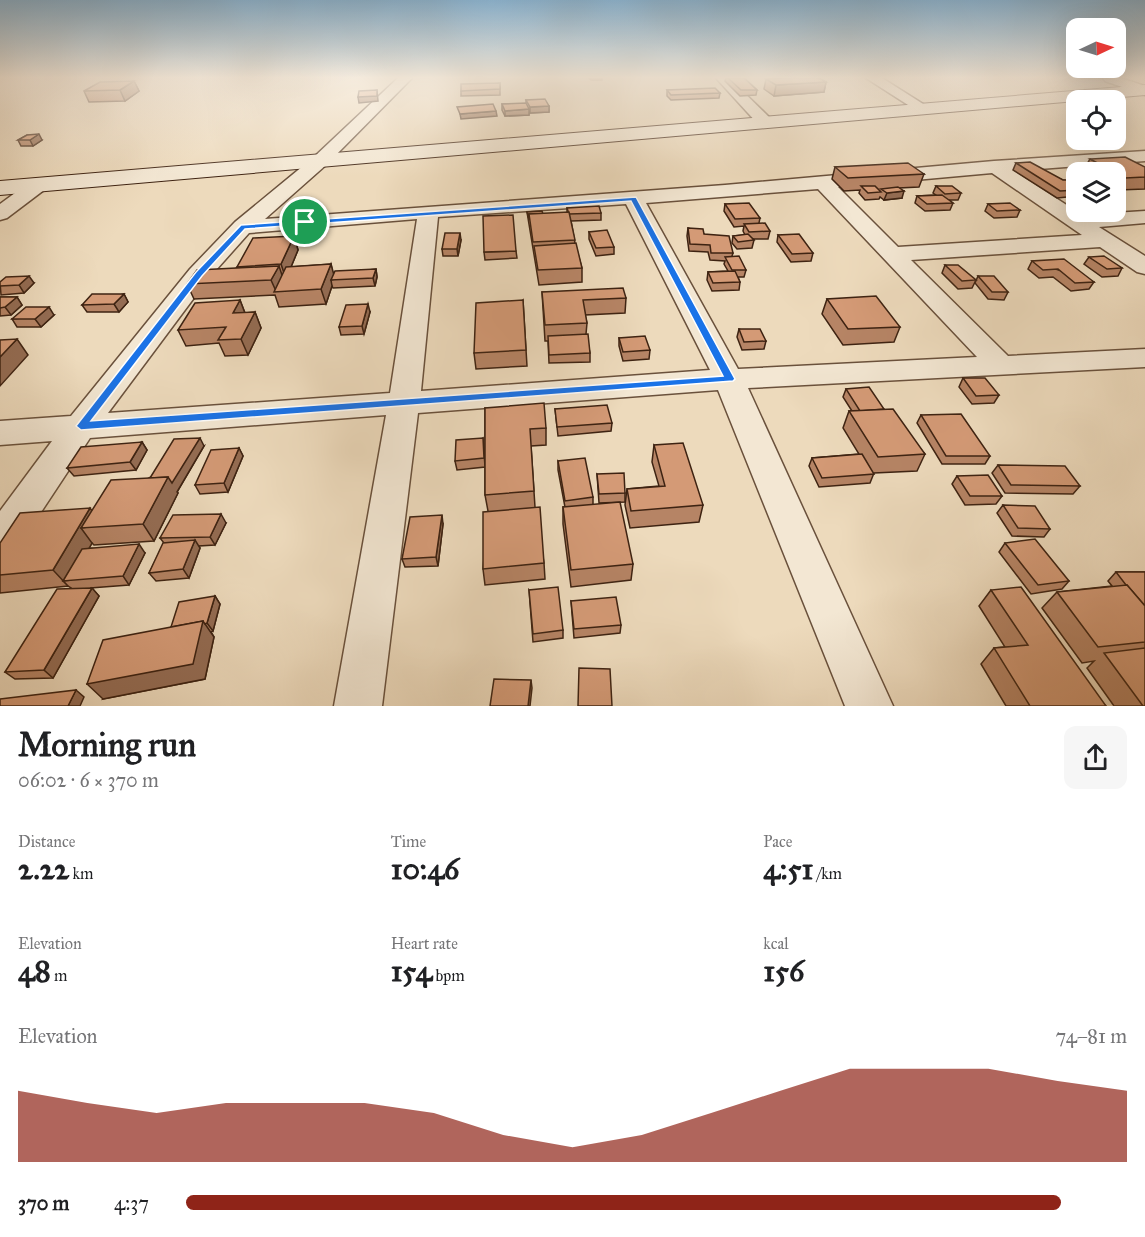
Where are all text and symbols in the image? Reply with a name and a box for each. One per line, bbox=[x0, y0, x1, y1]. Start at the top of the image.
north arrow bbox=[1066, 18, 1126, 78]
map controls bbox=[1066, 18, 1126, 222]
button: locate bbox=[1066, 90, 1126, 150]
button: layers bbox=[1066, 162, 1126, 222]
pin bbox=[279, 196, 330, 247]
icon: arrive bbox=[288, 205, 321, 238]
text: Morning run bbox=[18, 725, 196, 765]
button: share bbox=[1064, 726, 1127, 789]
text: 06:02 · 6 × 370 m bbox=[18, 768, 159, 792]
text: Distance bbox=[18, 832, 75, 851]
text: Time bbox=[391, 832, 426, 851]
text: Pace bbox=[763, 832, 792, 851]
text: 2.22 bbox=[18, 851, 69, 887]
text: 10:46 bbox=[391, 851, 460, 887]
text: 4:51 bbox=[763, 851, 813, 887]
text: km bbox=[69, 864, 93, 883]
text: /km bbox=[813, 864, 842, 883]
text: Elevation bbox=[18, 934, 82, 953]
text: Heart rate bbox=[391, 934, 458, 953]
text: kcal bbox=[763, 934, 788, 953]
text: 48 bbox=[18, 953, 51, 989]
text: 154 bbox=[391, 953, 432, 989]
text: 156 bbox=[763, 953, 804, 989]
text: m bbox=[51, 966, 68, 985]
text: bpm bbox=[432, 966, 465, 985]
text: Elevation bbox=[18, 1024, 97, 1048]
text: 74–81 m bbox=[1056, 1024, 1127, 1048]
text: 370 m bbox=[18, 1191, 69, 1215]
text: 4:37 bbox=[114, 1191, 149, 1215]

